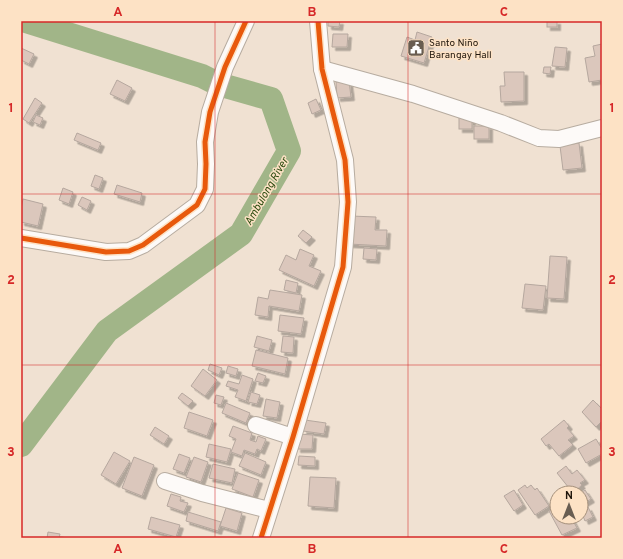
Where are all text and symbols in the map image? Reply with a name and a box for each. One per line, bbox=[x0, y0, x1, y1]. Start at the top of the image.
text: A bbox=[113, 5, 123, 21]
text: B bbox=[308, 5, 317, 21]
text: C bbox=[500, 5, 508, 21]
place label: Santo Niño Barangay Hall bbox=[429, 37, 492, 62]
public building icon: Santo Niño Barangay Hall bbox=[406, 38, 426, 58]
text: 1 bbox=[8, 101, 14, 117]
text: 1 bbox=[609, 101, 615, 117]
water label: Ambulong River bbox=[242, 154, 292, 228]
text: 2 bbox=[7, 273, 15, 289]
text: 2 bbox=[608, 273, 616, 289]
text: 3 bbox=[7, 445, 15, 461]
text: 3 bbox=[608, 445, 616, 461]
north arrow bbox=[549, 485, 589, 525]
text: N bbox=[565, 489, 573, 503]
text: A bbox=[113, 542, 123, 558]
text: B bbox=[308, 542, 317, 558]
text: C bbox=[500, 542, 508, 558]

